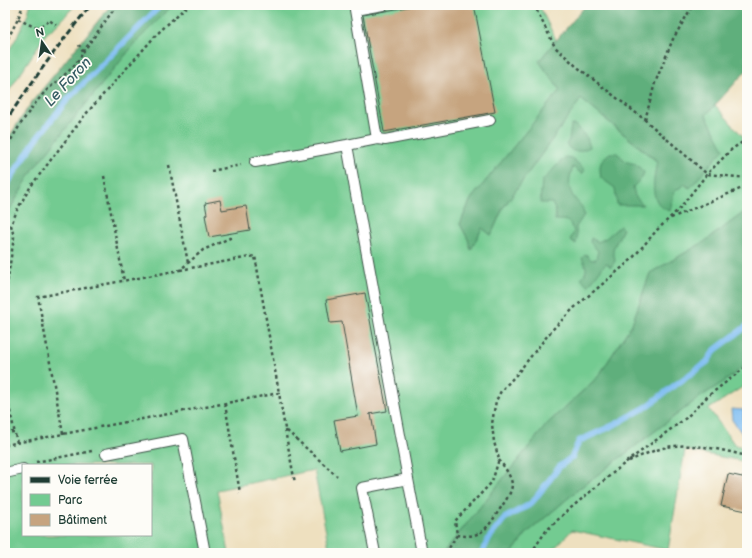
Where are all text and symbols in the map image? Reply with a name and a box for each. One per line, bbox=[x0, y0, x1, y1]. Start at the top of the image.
north arrow bbox=[22, 22, 62, 62]
text: N bbox=[34, 25, 45, 40]
water label: Le Foron bbox=[40, 53, 96, 111]
legend bbox=[22, 464, 152, 536]
text: Voie ferrée bbox=[58, 473, 118, 488]
text: Parc bbox=[58, 493, 82, 508]
text: Bâtiment bbox=[58, 513, 107, 528]

